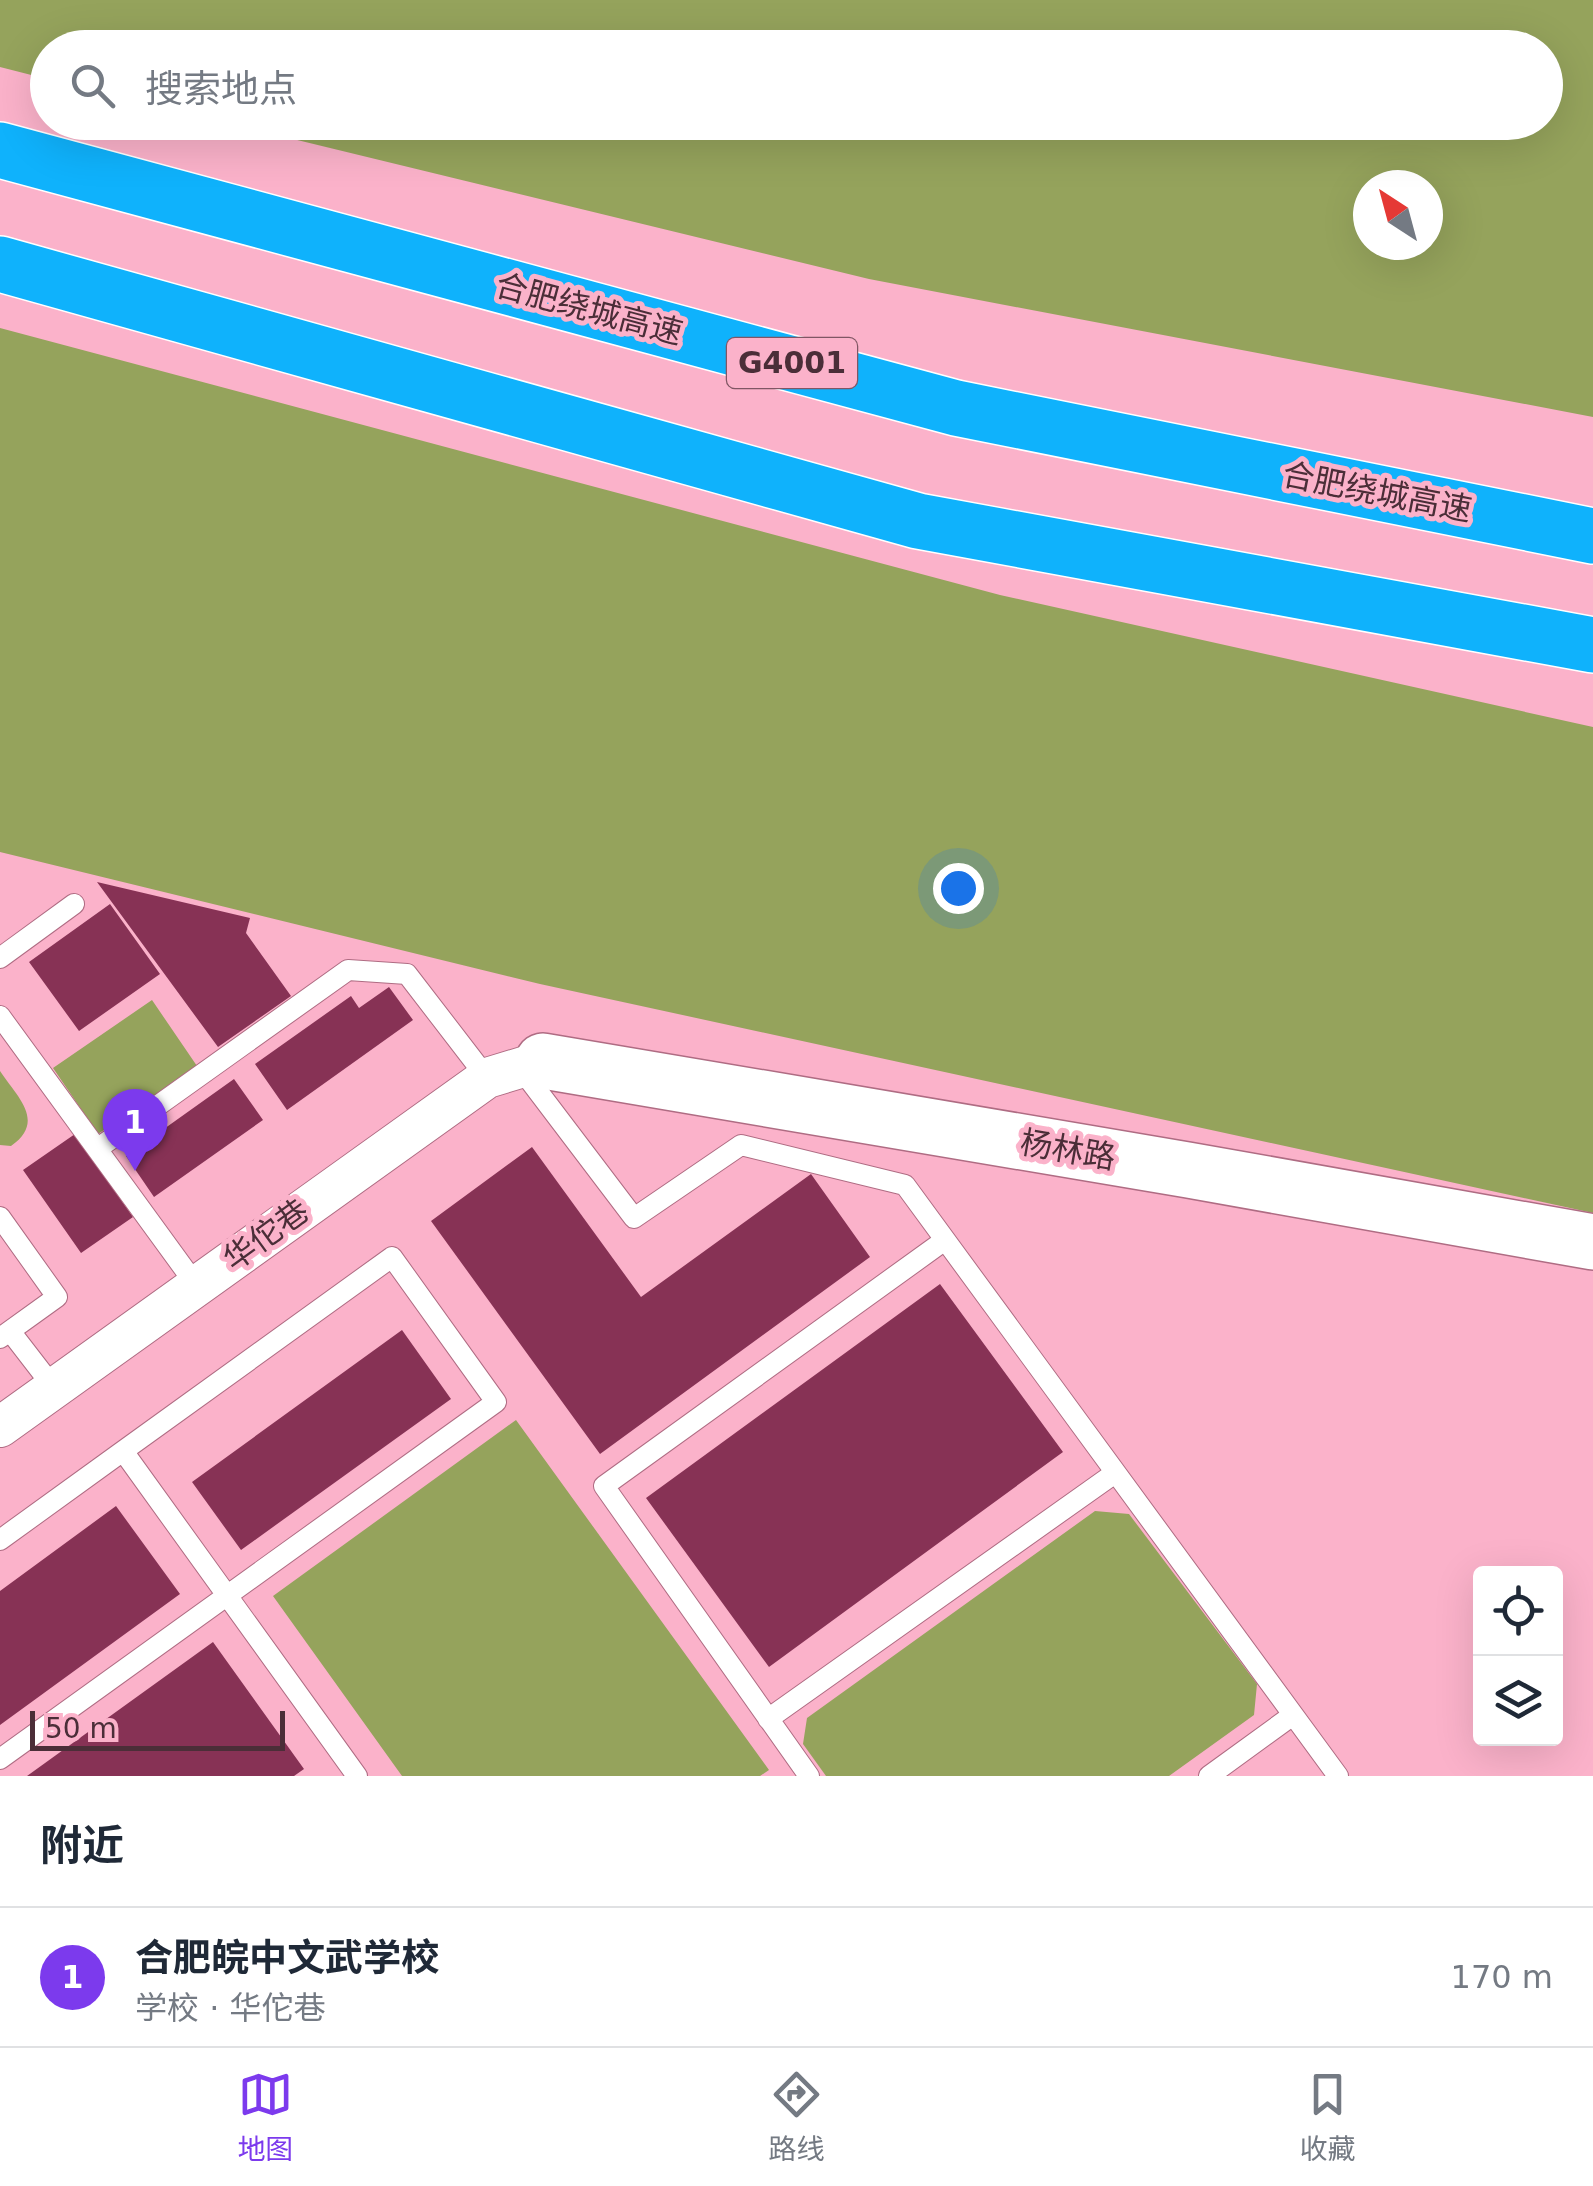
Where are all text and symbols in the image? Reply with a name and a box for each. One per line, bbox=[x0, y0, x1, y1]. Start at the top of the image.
search box bbox=[30, 30, 1563, 140]
icon: search bbox=[65, 58, 120, 113]
text: 搜索地点 bbox=[145, 67, 297, 111]
north arrow bbox=[1353, 170, 1443, 260]
street label: 合肥绕城高速 bbox=[491, 266, 687, 352]
road number: G4001 bbox=[727, 338, 857, 388]
street label: 合肥绕城高速 bbox=[1279, 455, 1475, 529]
your location bbox=[933, 863, 984, 914]
pin: 1 bbox=[102, 1088, 168, 1171]
street label: 杨林路 bbox=[1017, 1123, 1119, 1177]
street label: 华佗巷 bbox=[216, 1191, 316, 1279]
map controls bbox=[1473, 1566, 1563, 1746]
button: locate bbox=[1473, 1566, 1563, 1656]
button: layers bbox=[1473, 1656, 1563, 1746]
scale bar bbox=[30, 1706, 285, 1750]
text: 50 m bbox=[45, 1712, 117, 1745]
text: 附近 bbox=[40, 1821, 124, 1870]
text: 合肥皖中文武学校 bbox=[135, 1936, 439, 1980]
text: 1 bbox=[61, 1958, 84, 1996]
text: 170 m bbox=[1451, 1958, 1553, 1996]
text: 学校 · 华佗巷 bbox=[135, 1989, 326, 2027]
tab: 地图 bbox=[237, 2067, 294, 2167]
tab: 路线 bbox=[768, 2067, 825, 2167]
tab: 收藏 bbox=[1299, 2067, 1356, 2167]

